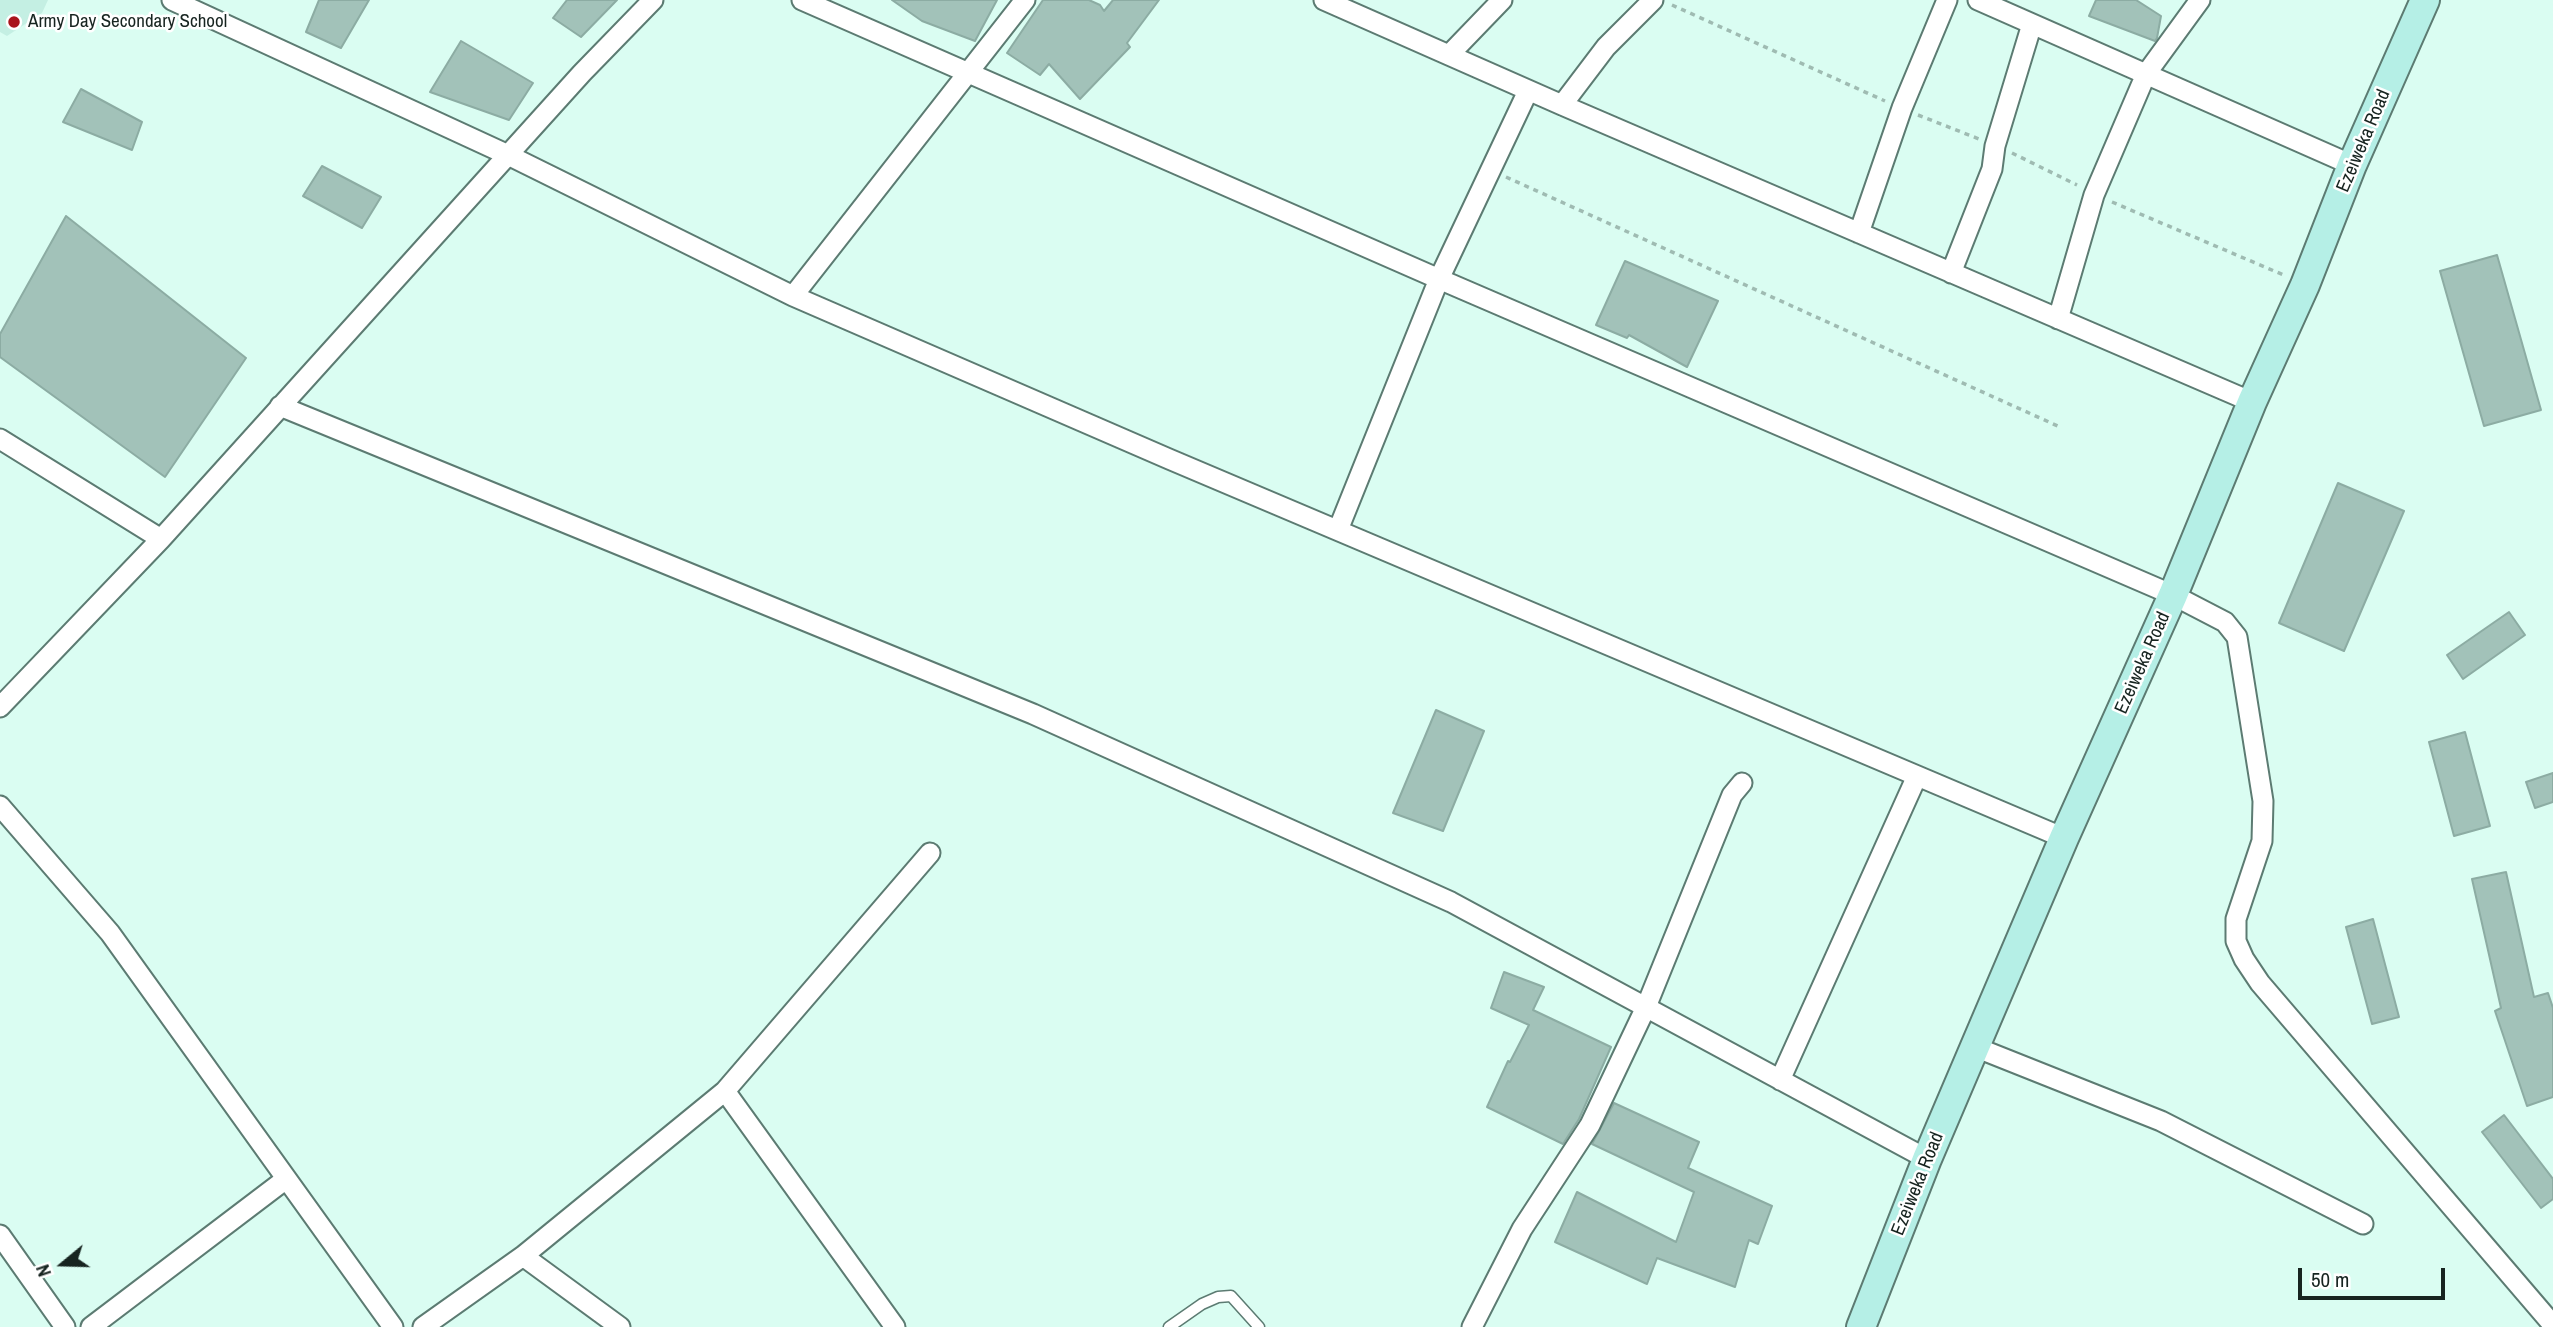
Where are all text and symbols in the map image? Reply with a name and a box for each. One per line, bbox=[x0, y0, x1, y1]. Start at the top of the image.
place label: Army Day Secondary School bbox=[28, 11, 227, 33]
marker: Army Day Secondary School bbox=[6, 14, 22, 30]
street label: Ezeiweka Road bbox=[2332, 86, 2396, 196]
street label: Ezeiweka Road bbox=[2110, 609, 2176, 717]
street label: Ezeiweka Road bbox=[1887, 1129, 1949, 1239]
north arrow bbox=[28, 1229, 98, 1299]
scale bar bbox=[2301, 1254, 2448, 1298]
text: N bbox=[29, 1261, 57, 1280]
text: 50 m bbox=[2311, 1265, 2349, 1294]

